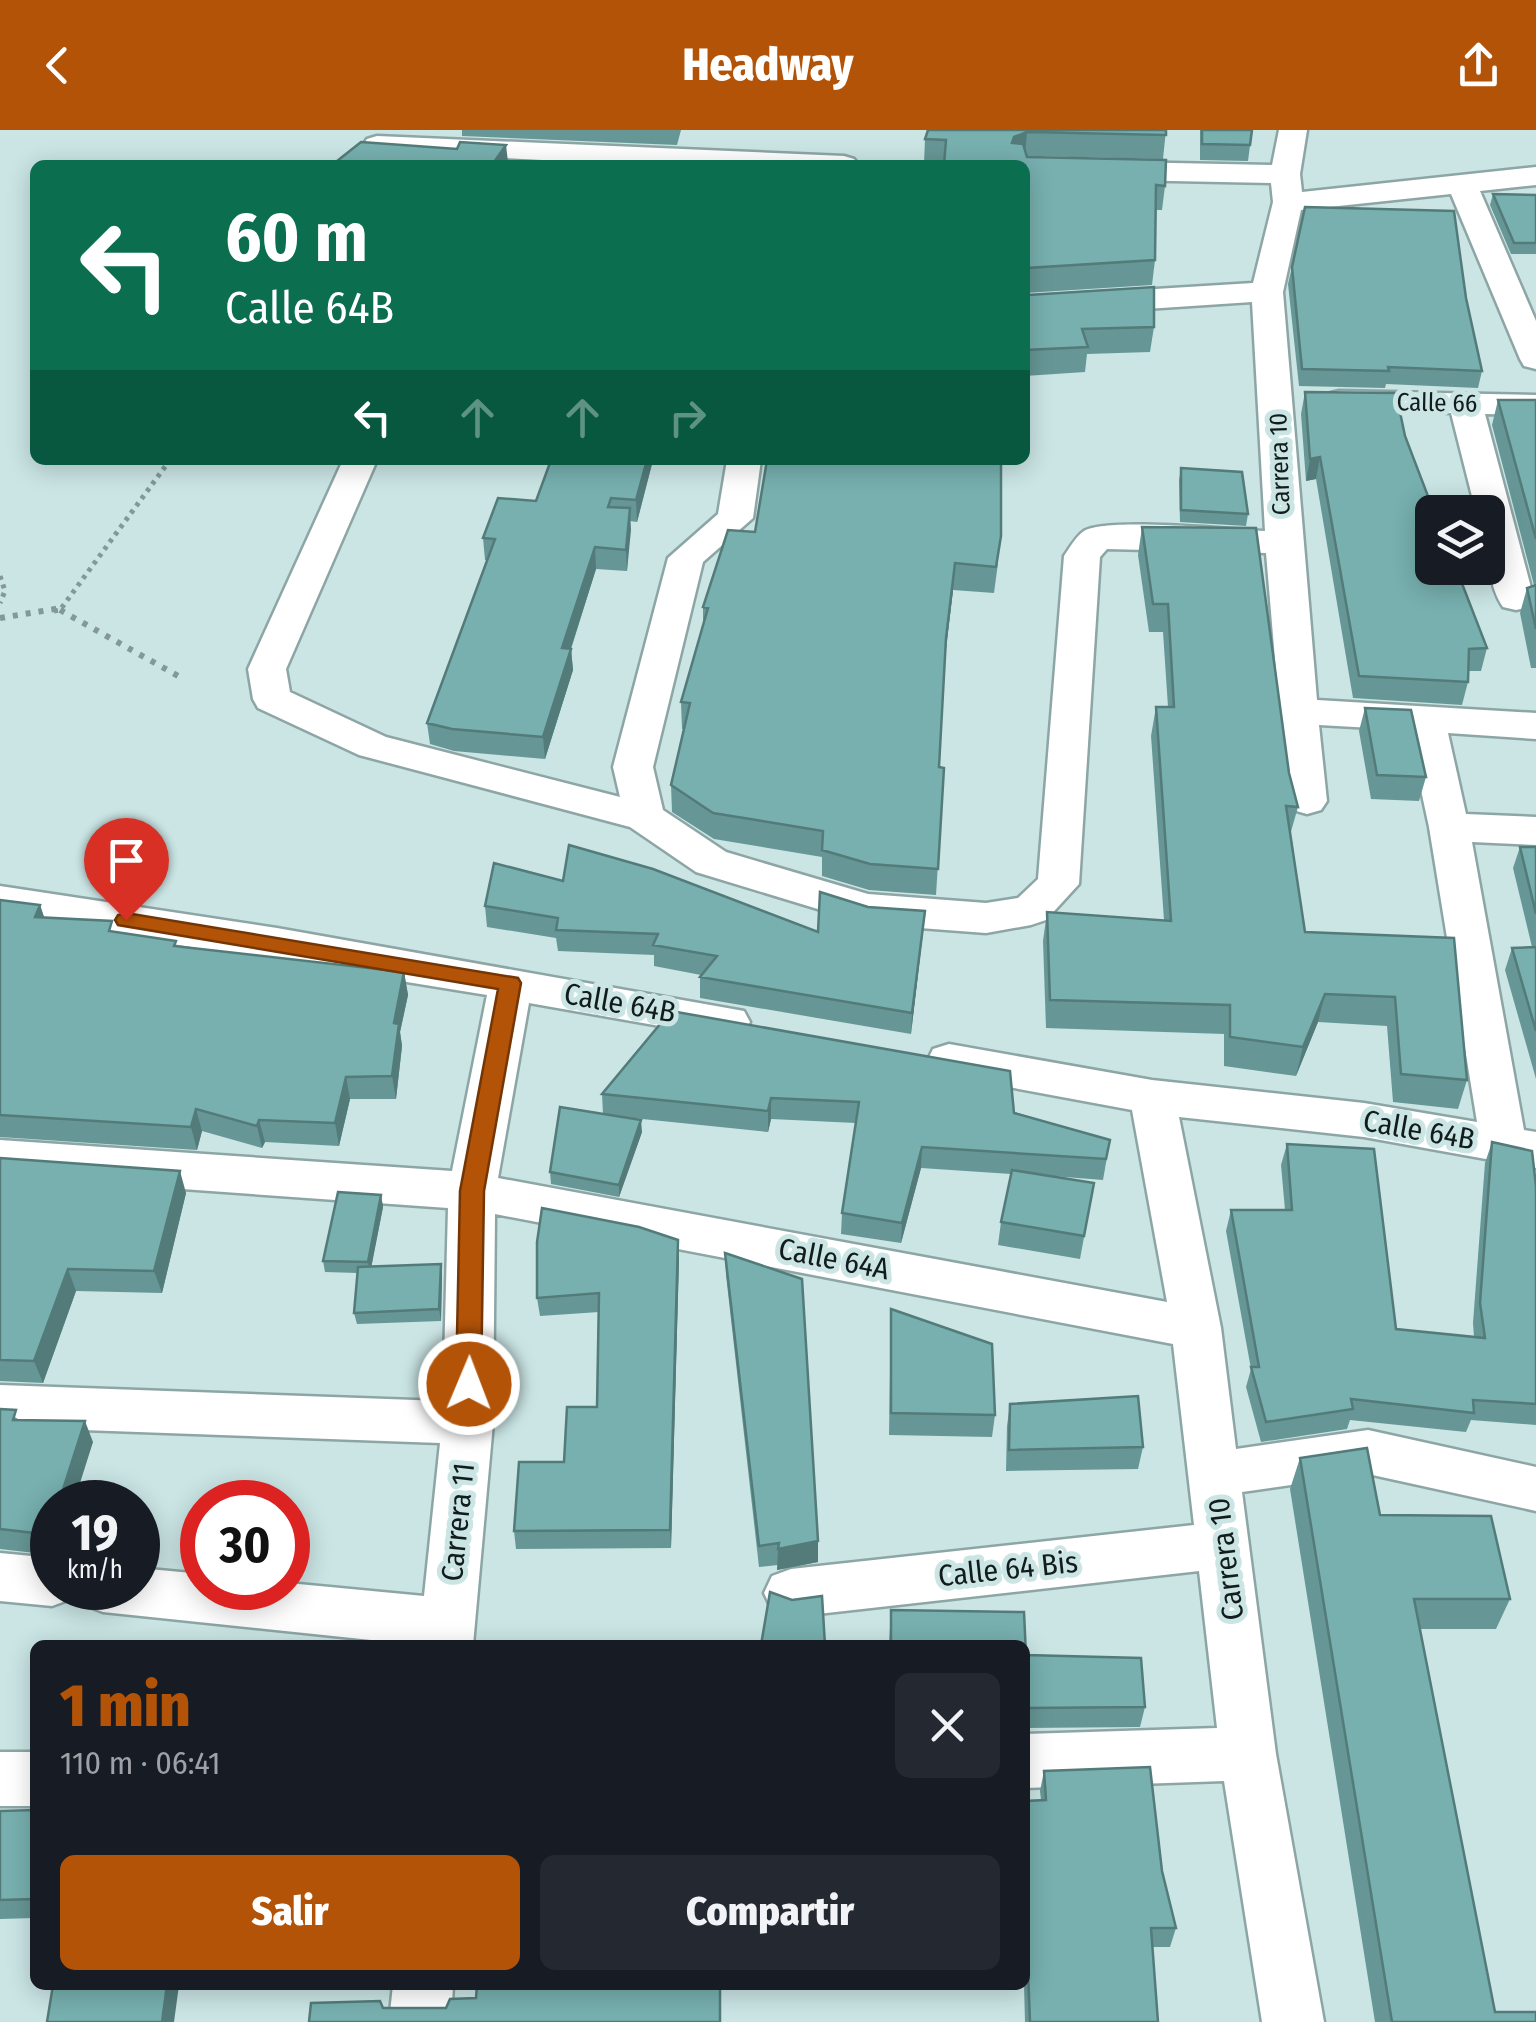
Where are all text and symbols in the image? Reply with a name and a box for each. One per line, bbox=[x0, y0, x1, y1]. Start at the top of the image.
icon: back bbox=[30, 38, 85, 93]
text: Headway bbox=[683, 38, 853, 92]
icon: share bbox=[1451, 38, 1506, 93]
text: 60 m bbox=[225, 196, 368, 280]
icon: left bbox=[60, 200, 190, 330]
text: Calle 64B bbox=[225, 281, 394, 335]
street label: Calle 66 bbox=[1396, 387, 1478, 419]
icon: left bbox=[345, 390, 400, 445]
icon: ahead bbox=[450, 390, 505, 445]
icon: ahead bbox=[555, 390, 610, 445]
icon: right bbox=[660, 390, 715, 445]
street label: Carrera 10 bbox=[1263, 412, 1297, 516]
map controls bbox=[1415, 495, 1505, 585]
button: layers bbox=[1415, 495, 1505, 585]
pin bbox=[84, 818, 169, 921]
icon: arrive bbox=[99, 833, 154, 888]
street label: Calle 64B bbox=[561, 975, 679, 1031]
street label: Calle 64B bbox=[1360, 1102, 1478, 1158]
street label: Calle 64A bbox=[776, 1231, 893, 1287]
position arrow bbox=[417, 1332, 521, 1436]
street label: Carrera 11 bbox=[434, 1461, 482, 1583]
speed limit sign: 30 bbox=[180, 1480, 310, 1610]
street label: Carrera 10 bbox=[1201, 1496, 1251, 1622]
text: 19 bbox=[71, 1503, 118, 1563]
street label: Calle 64 Bis bbox=[936, 1544, 1080, 1594]
text: km/h bbox=[67, 1555, 123, 1585]
text: 1 min bbox=[60, 1670, 191, 1742]
button: close bbox=[895, 1673, 1000, 1778]
text: 110 m · 06:41 bbox=[60, 1744, 221, 1782]
button: Salir bbox=[60, 1855, 520, 1970]
button: Compartir bbox=[540, 1855, 1000, 1970]

